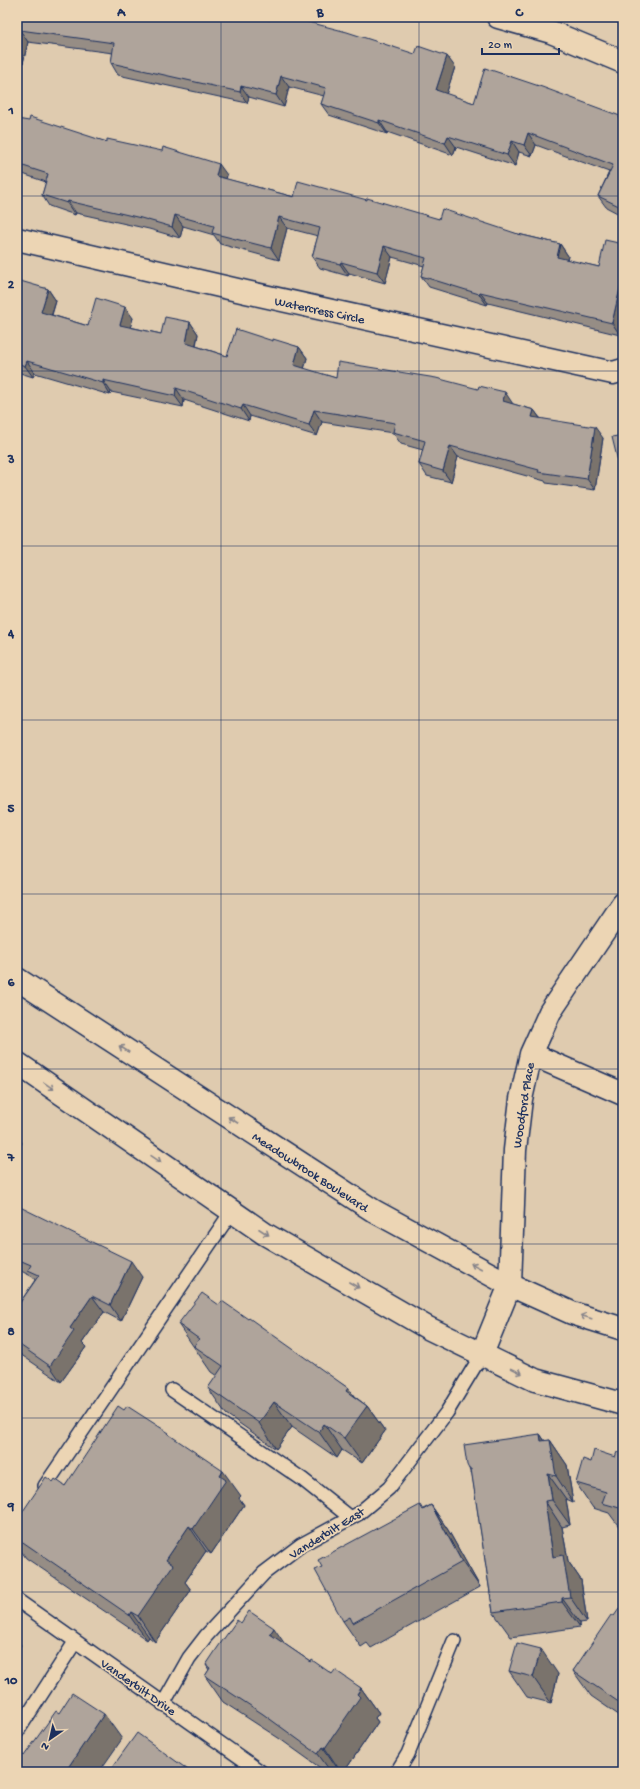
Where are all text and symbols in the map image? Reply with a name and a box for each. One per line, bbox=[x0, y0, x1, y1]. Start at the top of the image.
text: A bbox=[116, 6, 126, 21]
text: B bbox=[316, 6, 325, 21]
text: C bbox=[514, 6, 524, 21]
scale bar bbox=[482, 30, 559, 56]
text: 20 m bbox=[488, 39, 513, 53]
text: 1 bbox=[7, 104, 14, 119]
text: 2 bbox=[8, 278, 15, 293]
street label: Watercress Circle bbox=[273, 295, 366, 328]
text: 3 bbox=[7, 453, 15, 468]
text: 4 bbox=[7, 627, 15, 642]
text: 5 bbox=[8, 802, 15, 817]
text: 6 bbox=[8, 976, 15, 991]
one-way arrow bbox=[119, 1045, 130, 1053]
street label: Woodford Place bbox=[510, 1061, 539, 1149]
one-way arrow bbox=[43, 1082, 55, 1090]
one-way arrow bbox=[228, 1116, 239, 1124]
street label: Meadowbrook Boulevard bbox=[249, 1130, 372, 1217]
text: 7 bbox=[7, 1151, 16, 1166]
one-way arrow bbox=[150, 1155, 161, 1163]
one-way arrow bbox=[258, 1228, 269, 1237]
one-way arrow bbox=[470, 1262, 482, 1270]
one-way arrow bbox=[348, 1281, 360, 1289]
one-way arrow bbox=[579, 1313, 592, 1320]
text: 8 bbox=[7, 1325, 15, 1340]
one-way arrow bbox=[510, 1368, 522, 1375]
text: 9 bbox=[7, 1500, 15, 1515]
street label: Vanderbilt East bbox=[286, 1504, 369, 1564]
street label: Vanderbilt Drive bbox=[96, 1656, 178, 1720]
text: 10 bbox=[4, 1674, 18, 1689]
north arrow bbox=[30, 1719, 70, 1759]
text: N bbox=[39, 1739, 52, 1753]

